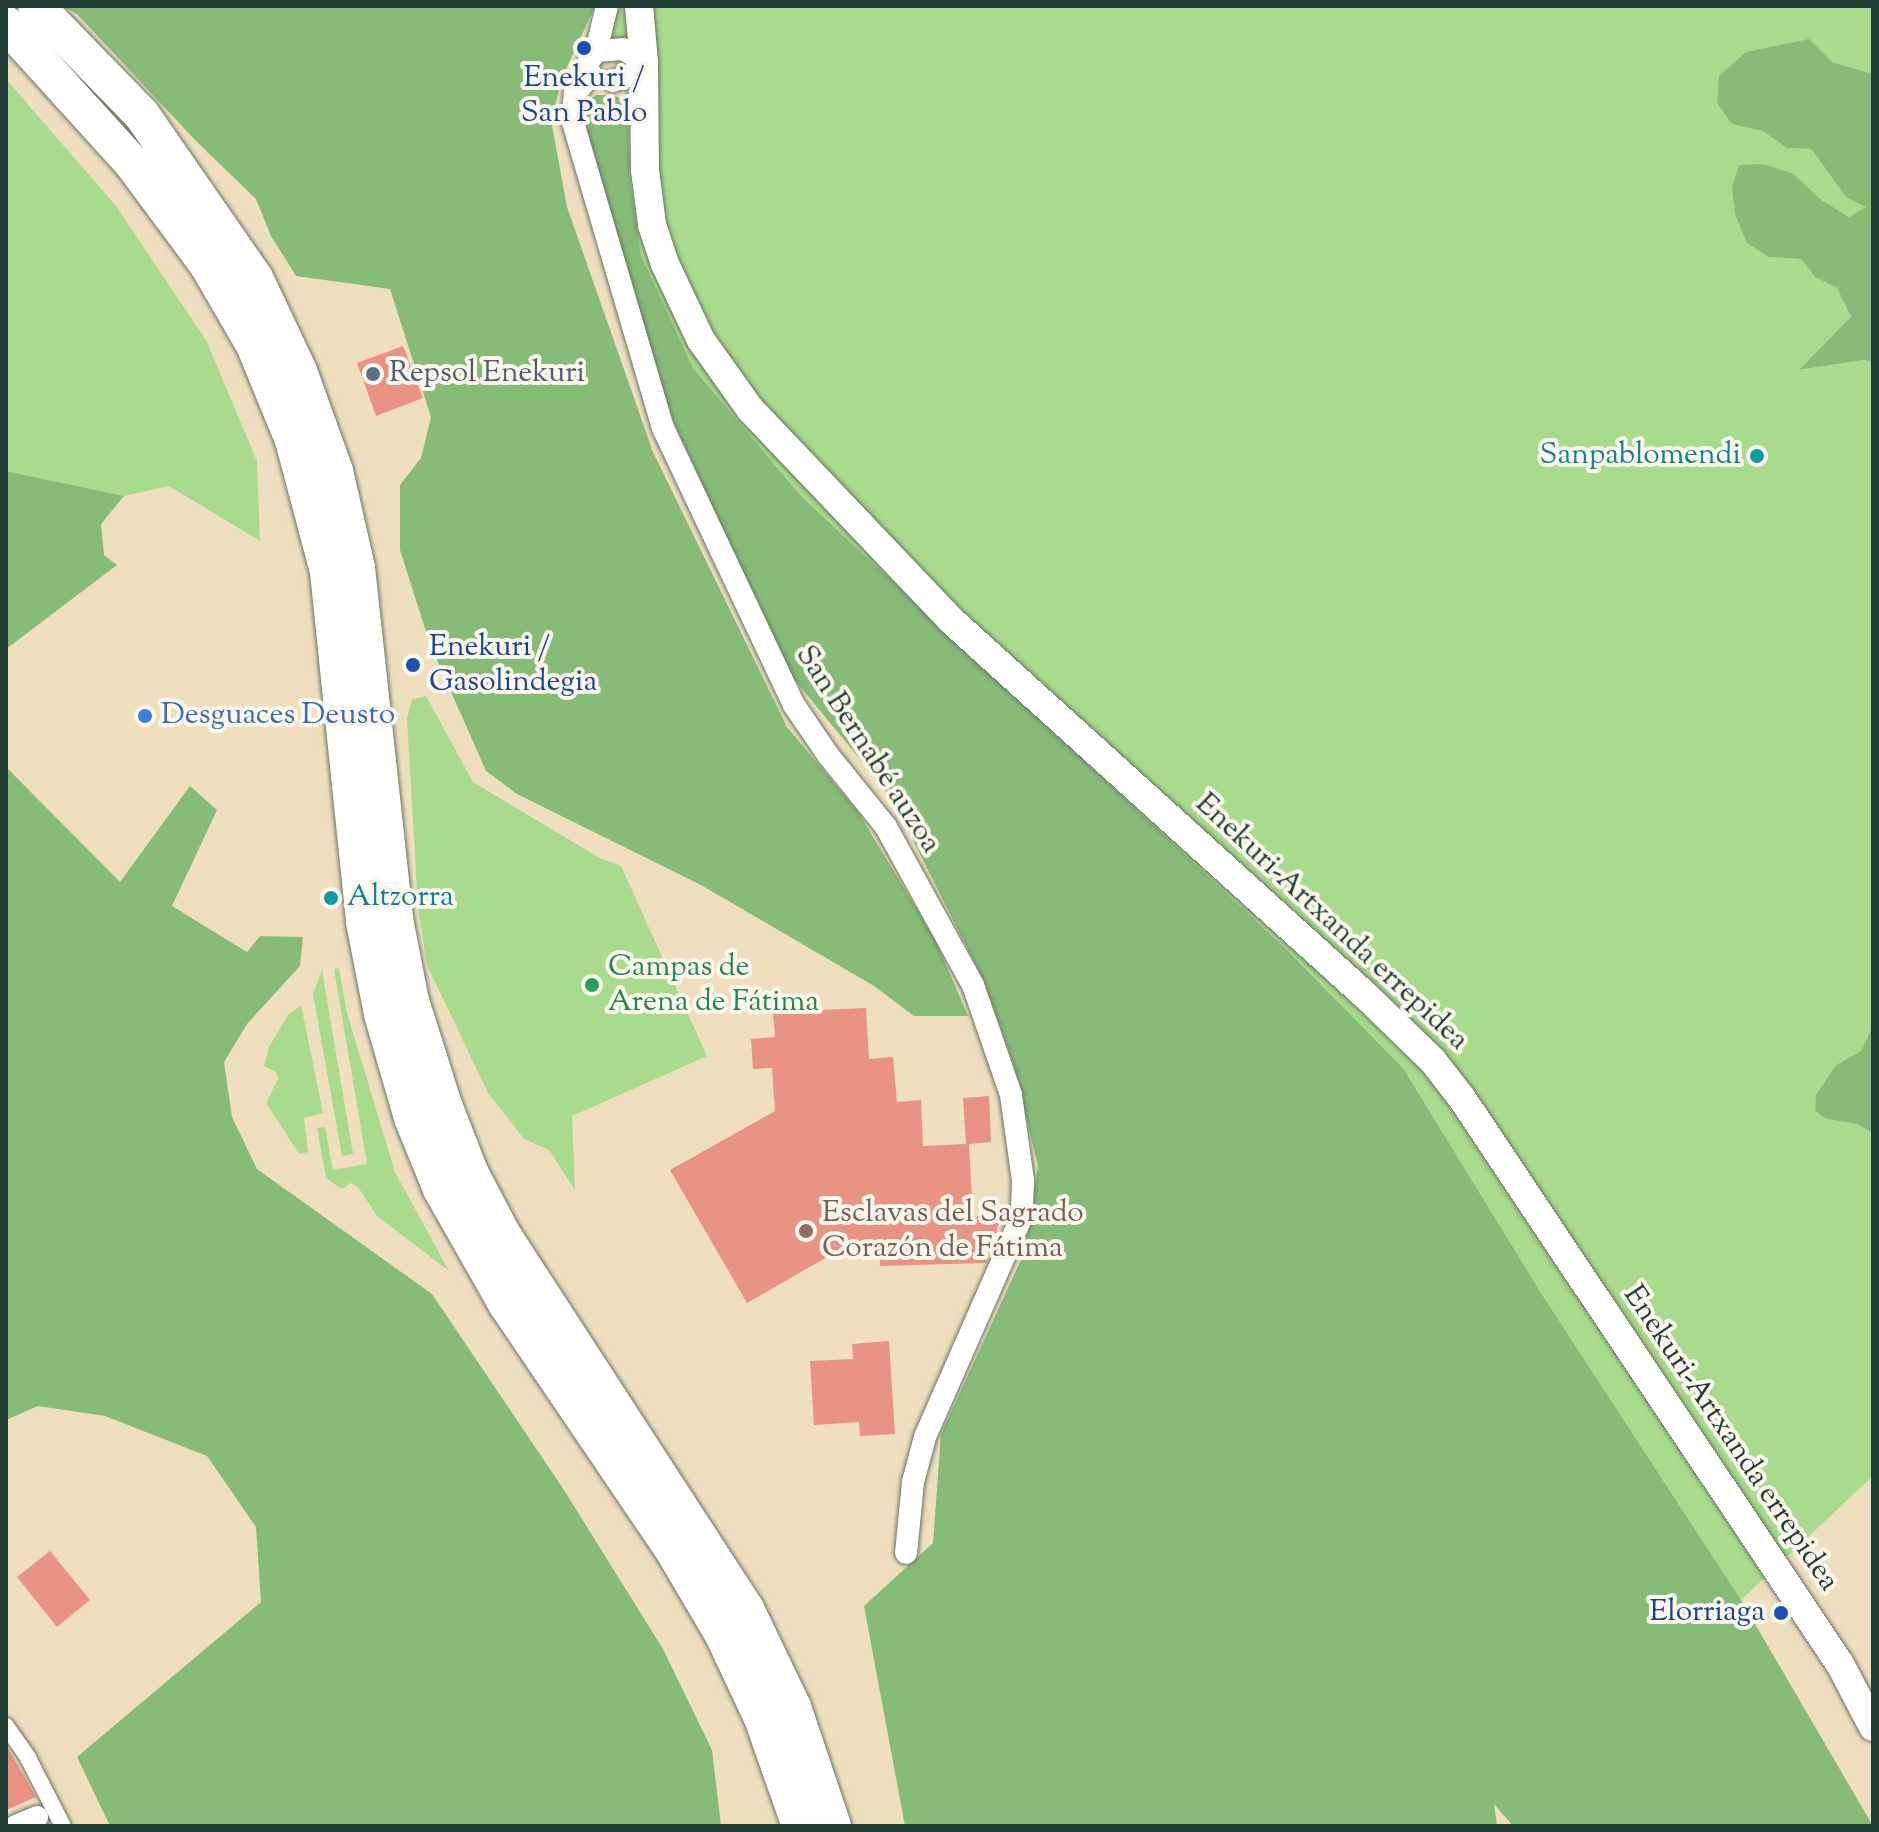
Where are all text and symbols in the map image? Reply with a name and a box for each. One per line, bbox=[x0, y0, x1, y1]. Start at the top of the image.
marker: Enekuri / San Pablo bbox=[575, 39, 593, 57]
place label: Enekuri / San Pablo bbox=[521, 61, 647, 132]
place label: Repsol Enekuri bbox=[389, 356, 585, 392]
marker: Repsol Enekuri bbox=[364, 365, 382, 383]
place label: Sanpablomendi bbox=[1540, 438, 1741, 474]
marker: Sanpablomendi bbox=[1748, 447, 1766, 465]
place label: Enekuri / Gasolindegia bbox=[429, 630, 597, 700]
street label: San Bernabé auzoa bbox=[786, 639, 948, 861]
marker: Enekuri / Gasolindegia bbox=[404, 656, 422, 674]
place label: Desguaces Deusto bbox=[161, 698, 395, 734]
marker: Desguaces Deusto bbox=[136, 707, 154, 725]
street label: Enekuri-Artxanda errepidea bbox=[1187, 787, 1475, 1059]
place label: Altzorra bbox=[347, 880, 454, 916]
marker: Altzorra bbox=[322, 889, 340, 907]
place label: Campas de Arena de Fátima bbox=[608, 950, 819, 1020]
marker: Campas de Arena de Fátima bbox=[583, 976, 601, 994]
place label: Esclavas del Sagrado Corazón de Fátima bbox=[822, 1196, 1084, 1266]
marker: Esclavas del Sagrado Corazón de Fátima bbox=[797, 1222, 815, 1240]
street label: Enekuri-Artxanda errepidea bbox=[1614, 1279, 1846, 1599]
place label: Elorriaga bbox=[1650, 1595, 1765, 1631]
marker: Elorriaga bbox=[1772, 1604, 1790, 1622]

